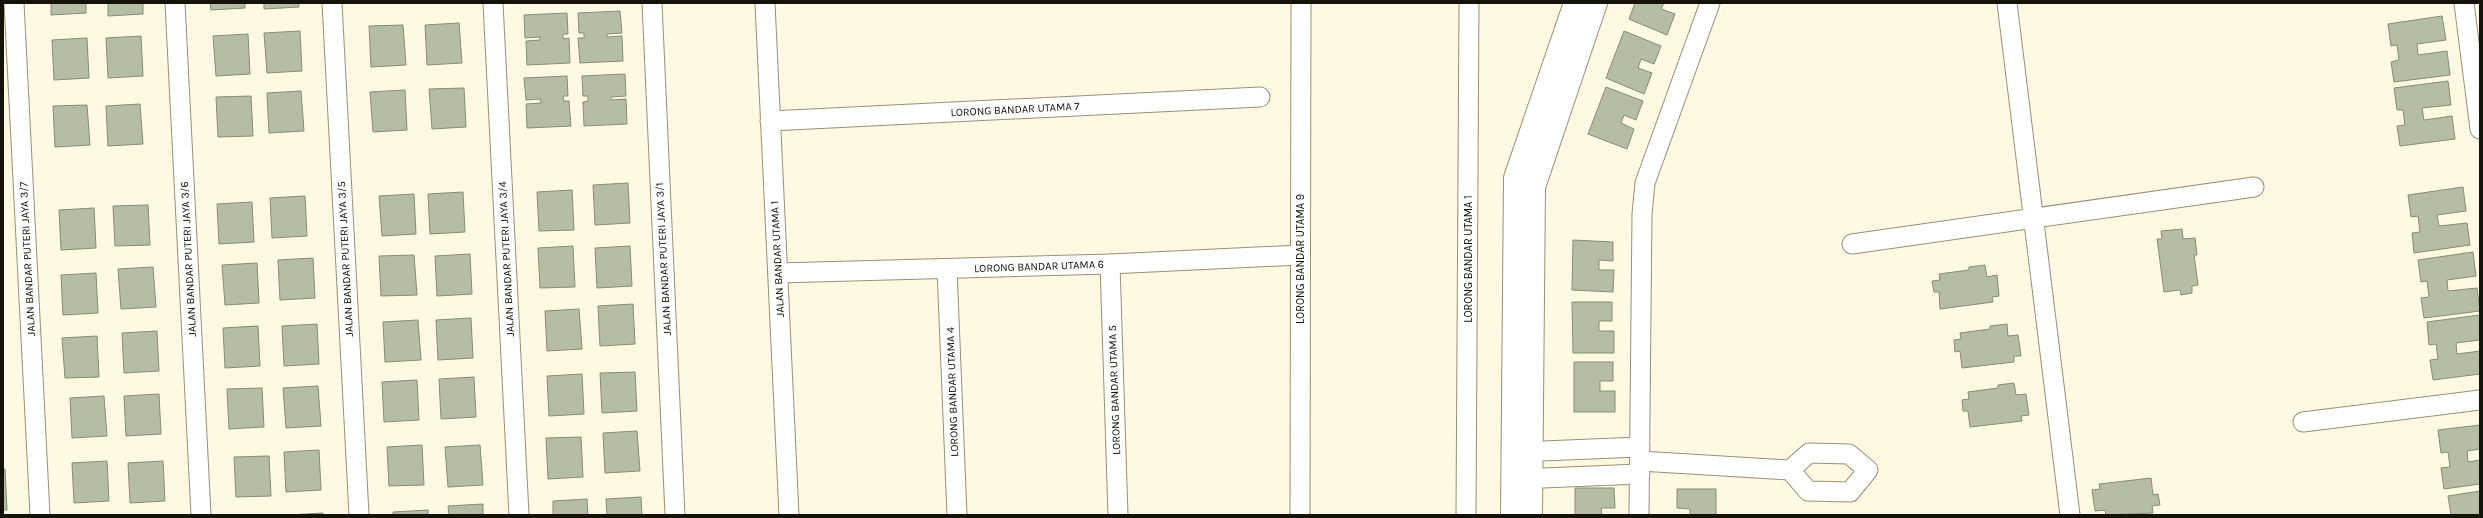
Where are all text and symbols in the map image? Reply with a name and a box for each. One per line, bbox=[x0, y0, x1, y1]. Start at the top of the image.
street label: LORONG BANDAR UTAMA 7 bbox=[950, 100, 1080, 119]
street label: JALAN BANDAR PUTERI JAYA 3/6 bbox=[178, 181, 199, 337]
street label: JALAN BANDAR PUTERI JAYA 3/5 bbox=[335, 181, 356, 337]
street label: JALAN BANDAR PUTERI JAYA 3/4 bbox=[496, 181, 517, 337]
street label: JALAN BANDAR PUTERI JAYA 3/7 bbox=[17, 182, 38, 336]
street label: JALAN BANDAR PUTERI JAYA 3/1 bbox=[653, 182, 674, 336]
street label: LORONG BANDAR UTAMA 9 bbox=[1294, 194, 1307, 324]
street label: LORONG BANDAR UTAMA 1 bbox=[1462, 195, 1475, 323]
street label: JALAN BANDAR UTAMA 1 bbox=[768, 201, 787, 317]
street label: LORONG BANDAR UTAMA 6 bbox=[974, 258, 1104, 275]
street label: LORONG BANDAR UTAMA 5 bbox=[1106, 325, 1123, 455]
street label: LORONG BANDAR UTAMA 4 bbox=[944, 327, 961, 457]

